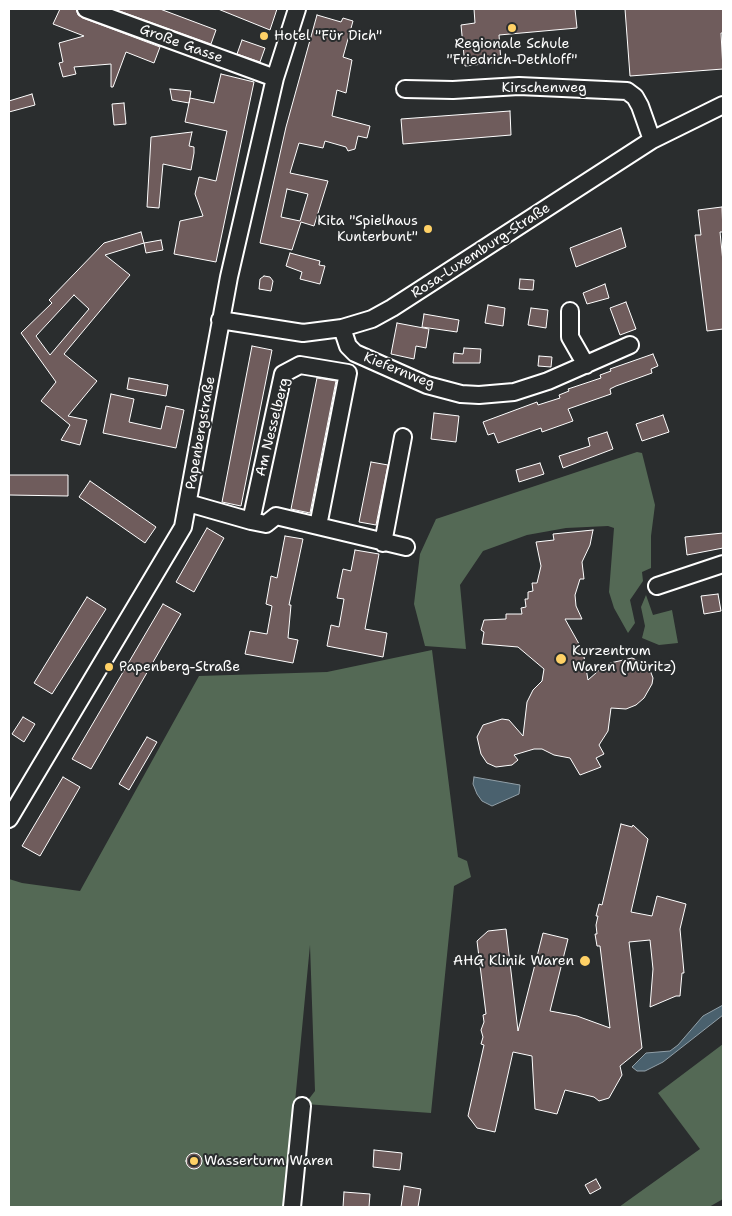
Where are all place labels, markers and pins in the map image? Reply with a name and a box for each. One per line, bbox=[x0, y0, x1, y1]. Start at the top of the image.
marker: Regionale Schule "Friedrich-Dethloff" bbox=[506, 22, 518, 34]
place label: Hotel "Für Dich" bbox=[274, 28, 382, 44]
marker: Hotel "Für Dich" bbox=[258, 30, 270, 42]
place label: Regionale Schule "Friedrich-Dethloff" bbox=[446, 36, 578, 68]
place label: Kita "Spielhaus Kunterbunt" bbox=[317, 213, 418, 246]
marker: Kita "Spielhaus Kunterbunt" bbox=[422, 223, 434, 235]
place label: Kurzentrum Waren (Müritz) bbox=[572, 643, 676, 676]
marker: Kurzentrum Waren (Müritz) bbox=[554, 652, 568, 666]
place label: Papenberg-Straße bbox=[119, 659, 240, 675]
marker: Papenberg-Straße bbox=[103, 661, 115, 673]
place label: AHG Klinik Waren bbox=[453, 953, 574, 969]
marker: AHG Klinik Waren bbox=[578, 954, 592, 968]
place label: Wasserturm Waren bbox=[204, 1153, 333, 1169]
marker: Wasserturm Waren bbox=[188, 1155, 200, 1167]

